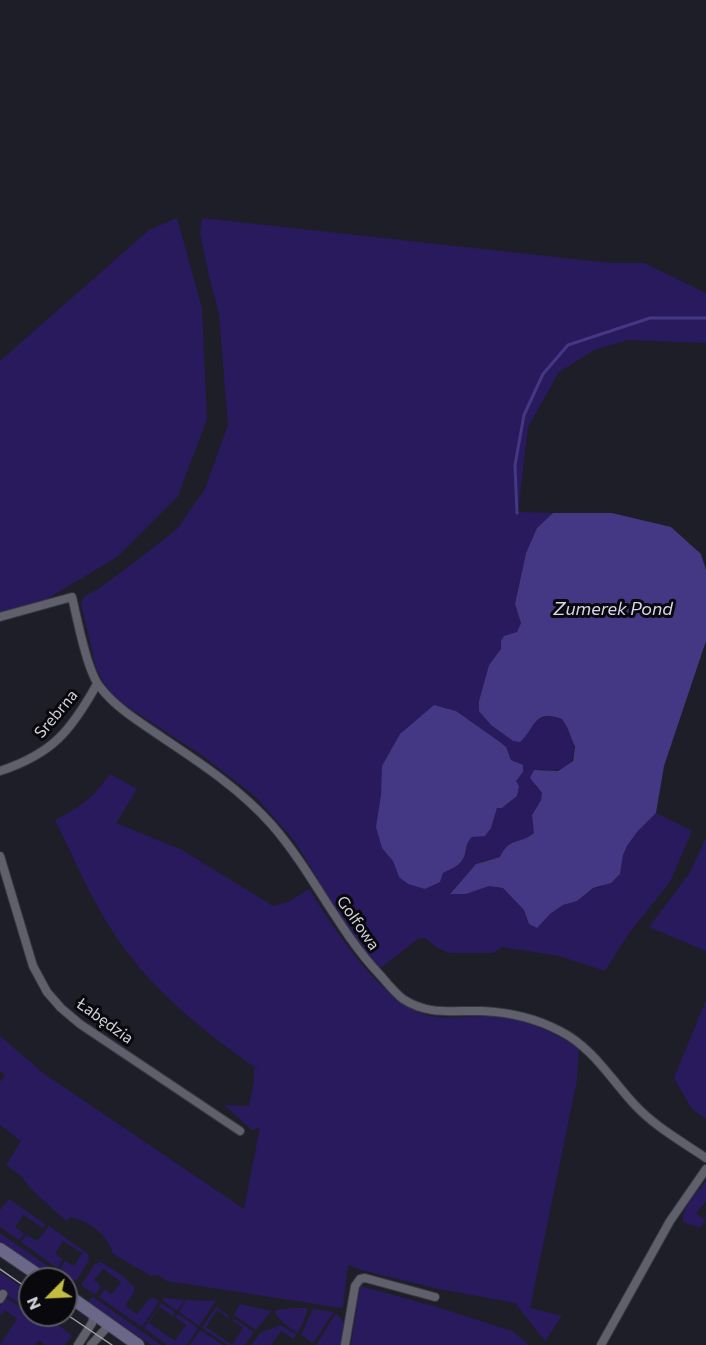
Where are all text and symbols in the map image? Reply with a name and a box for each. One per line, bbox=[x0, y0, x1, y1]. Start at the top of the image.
water label: Zumerek Pond bbox=[553, 598, 673, 620]
street label: Srebrna bbox=[30, 686, 82, 742]
street label: Golfowa bbox=[332, 892, 384, 954]
street label: Łabędzia bbox=[73, 994, 137, 1048]
north arrow bbox=[18, 1267, 78, 1327]
text: N bbox=[22, 1294, 44, 1313]

